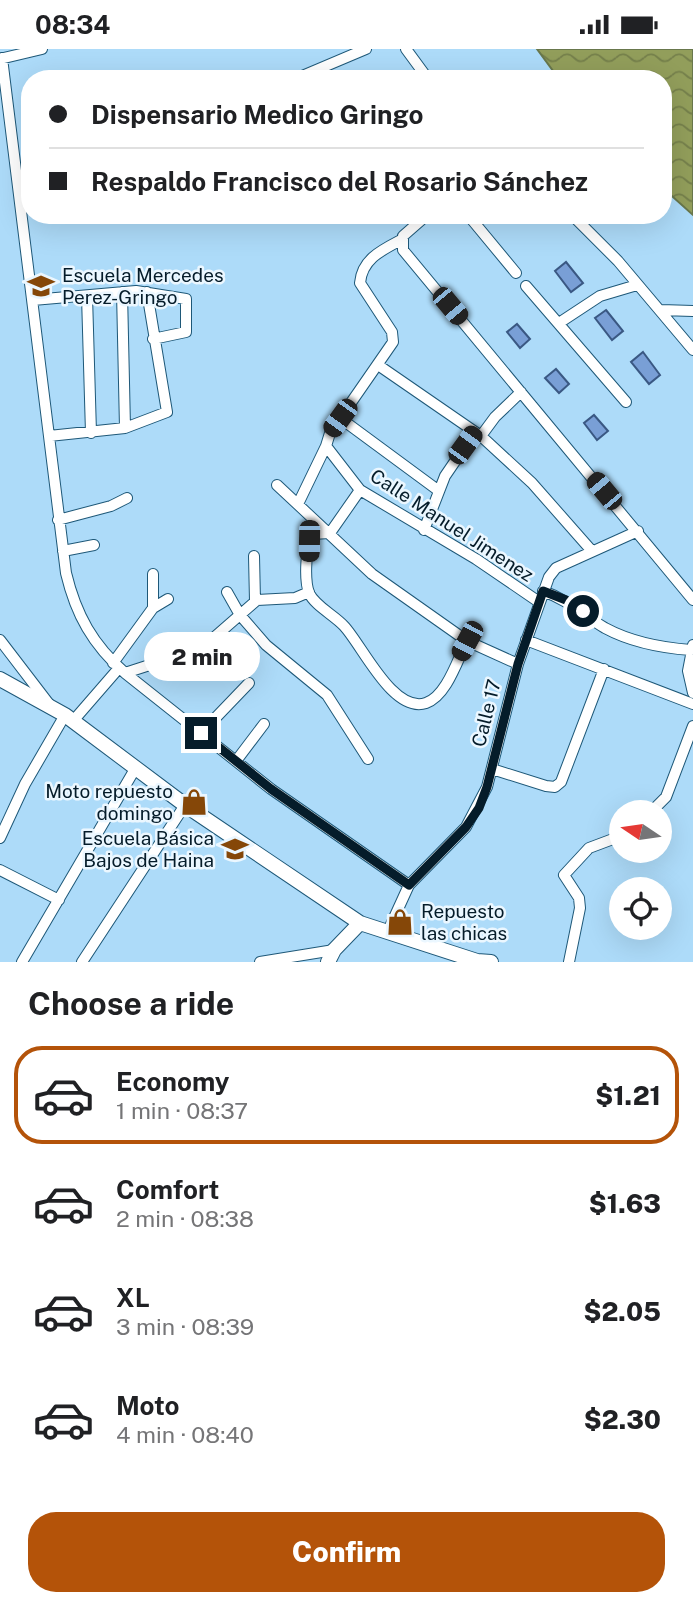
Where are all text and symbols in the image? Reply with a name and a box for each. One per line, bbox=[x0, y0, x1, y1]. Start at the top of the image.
text: 08:34 bbox=[35, 9, 110, 40]
text: Dispensario Medico Gringo bbox=[91, 99, 423, 130]
text: Respaldo Francisco del Rosario Sánchez bbox=[91, 166, 588, 197]
place label: Escuela Mercedes Perez-Gringo bbox=[62, 264, 224, 308]
school or university icon: Escuela Mercedes Perez-Gringo bbox=[26, 271, 56, 301]
car bbox=[429, 283, 472, 329]
car bbox=[320, 395, 361, 441]
car bbox=[445, 422, 486, 468]
street label: Calle Manuel Jimenez bbox=[366, 464, 538, 586]
car bbox=[583, 468, 626, 514]
car bbox=[299, 520, 320, 562]
route start bbox=[567, 595, 599, 627]
car bbox=[448, 618, 487, 664]
callout: 2 min bbox=[143, 631, 259, 681]
text: 2 min bbox=[171, 643, 233, 670]
street label: Calle 17 bbox=[467, 677, 505, 749]
route end bbox=[185, 717, 217, 749]
place label: Moto repuesto domingo bbox=[45, 780, 173, 824]
shop icon: Moto repuesto domingo bbox=[179, 787, 209, 817]
north arrow bbox=[609, 800, 672, 863]
map controls bbox=[609, 800, 672, 940]
place label: Escuela Básica Bajos de Haina bbox=[82, 827, 214, 871]
school or university icon: Escuela Básica Bajos de Haina bbox=[220, 834, 250, 864]
button: locate bbox=[609, 877, 672, 940]
place label: Repuesto las chicas bbox=[421, 900, 507, 944]
shop icon: Repuesto las chicas bbox=[385, 907, 415, 937]
text: Choose a ride bbox=[28, 985, 234, 1022]
icon: car bbox=[32, 1064, 95, 1127]
text: Economy bbox=[116, 1066, 229, 1097]
text: $1.21 bbox=[595, 1080, 661, 1111]
text: 1 min · 08:37 bbox=[116, 1097, 248, 1124]
icon: car bbox=[32, 1172, 95, 1235]
text: Comfort bbox=[116, 1174, 219, 1205]
text: $1.63 bbox=[589, 1188, 661, 1219]
text: 2 min · 08:38 bbox=[116, 1205, 254, 1232]
icon: car bbox=[32, 1280, 95, 1343]
text: XL bbox=[116, 1282, 150, 1313]
text: $2.05 bbox=[583, 1296, 661, 1327]
text: 3 min · 08:39 bbox=[116, 1313, 254, 1340]
icon: car bbox=[32, 1388, 95, 1451]
text: Moto bbox=[116, 1390, 179, 1421]
text: $2.30 bbox=[584, 1404, 661, 1435]
text: 4 min · 08:40 bbox=[116, 1421, 254, 1448]
button: Confirm bbox=[28, 1512, 665, 1592]

